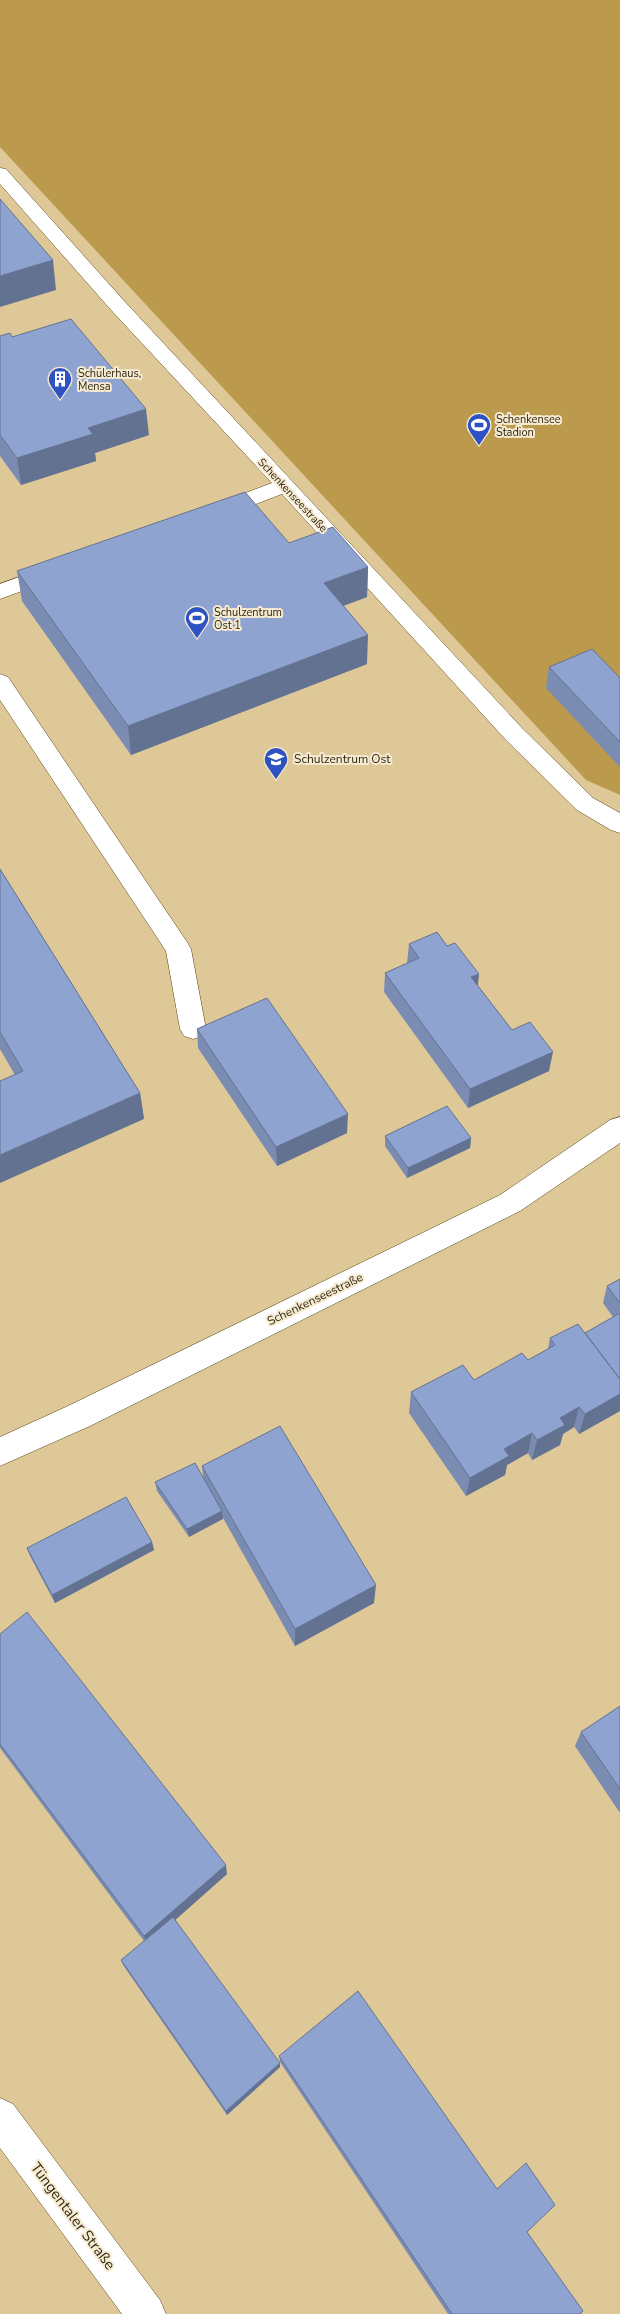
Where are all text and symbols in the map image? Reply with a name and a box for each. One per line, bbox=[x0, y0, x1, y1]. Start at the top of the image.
building icon: Schülerhaus, Mensa bbox=[47, 366, 73, 400]
place label: Schülerhaus, Mensa bbox=[78, 366, 141, 394]
sports icon: Schenkensee Stadion bbox=[466, 412, 492, 446]
place label: Schenkensee Stadion bbox=[496, 412, 561, 440]
street label: Schenkenseestraße bbox=[254, 455, 331, 536]
sports icon: Schulzentrum Ost 1 bbox=[184, 605, 210, 639]
place label: Schulzentrum Ost 1 bbox=[214, 605, 282, 633]
school or university icon: Schulzentrum Ost bbox=[263, 746, 289, 780]
place label: Schulzentrum Ost bbox=[294, 751, 391, 767]
street label: Schenkenseestraße bbox=[264, 1269, 366, 1329]
street label: Tüngentaler Straße bbox=[26, 2158, 120, 2274]

